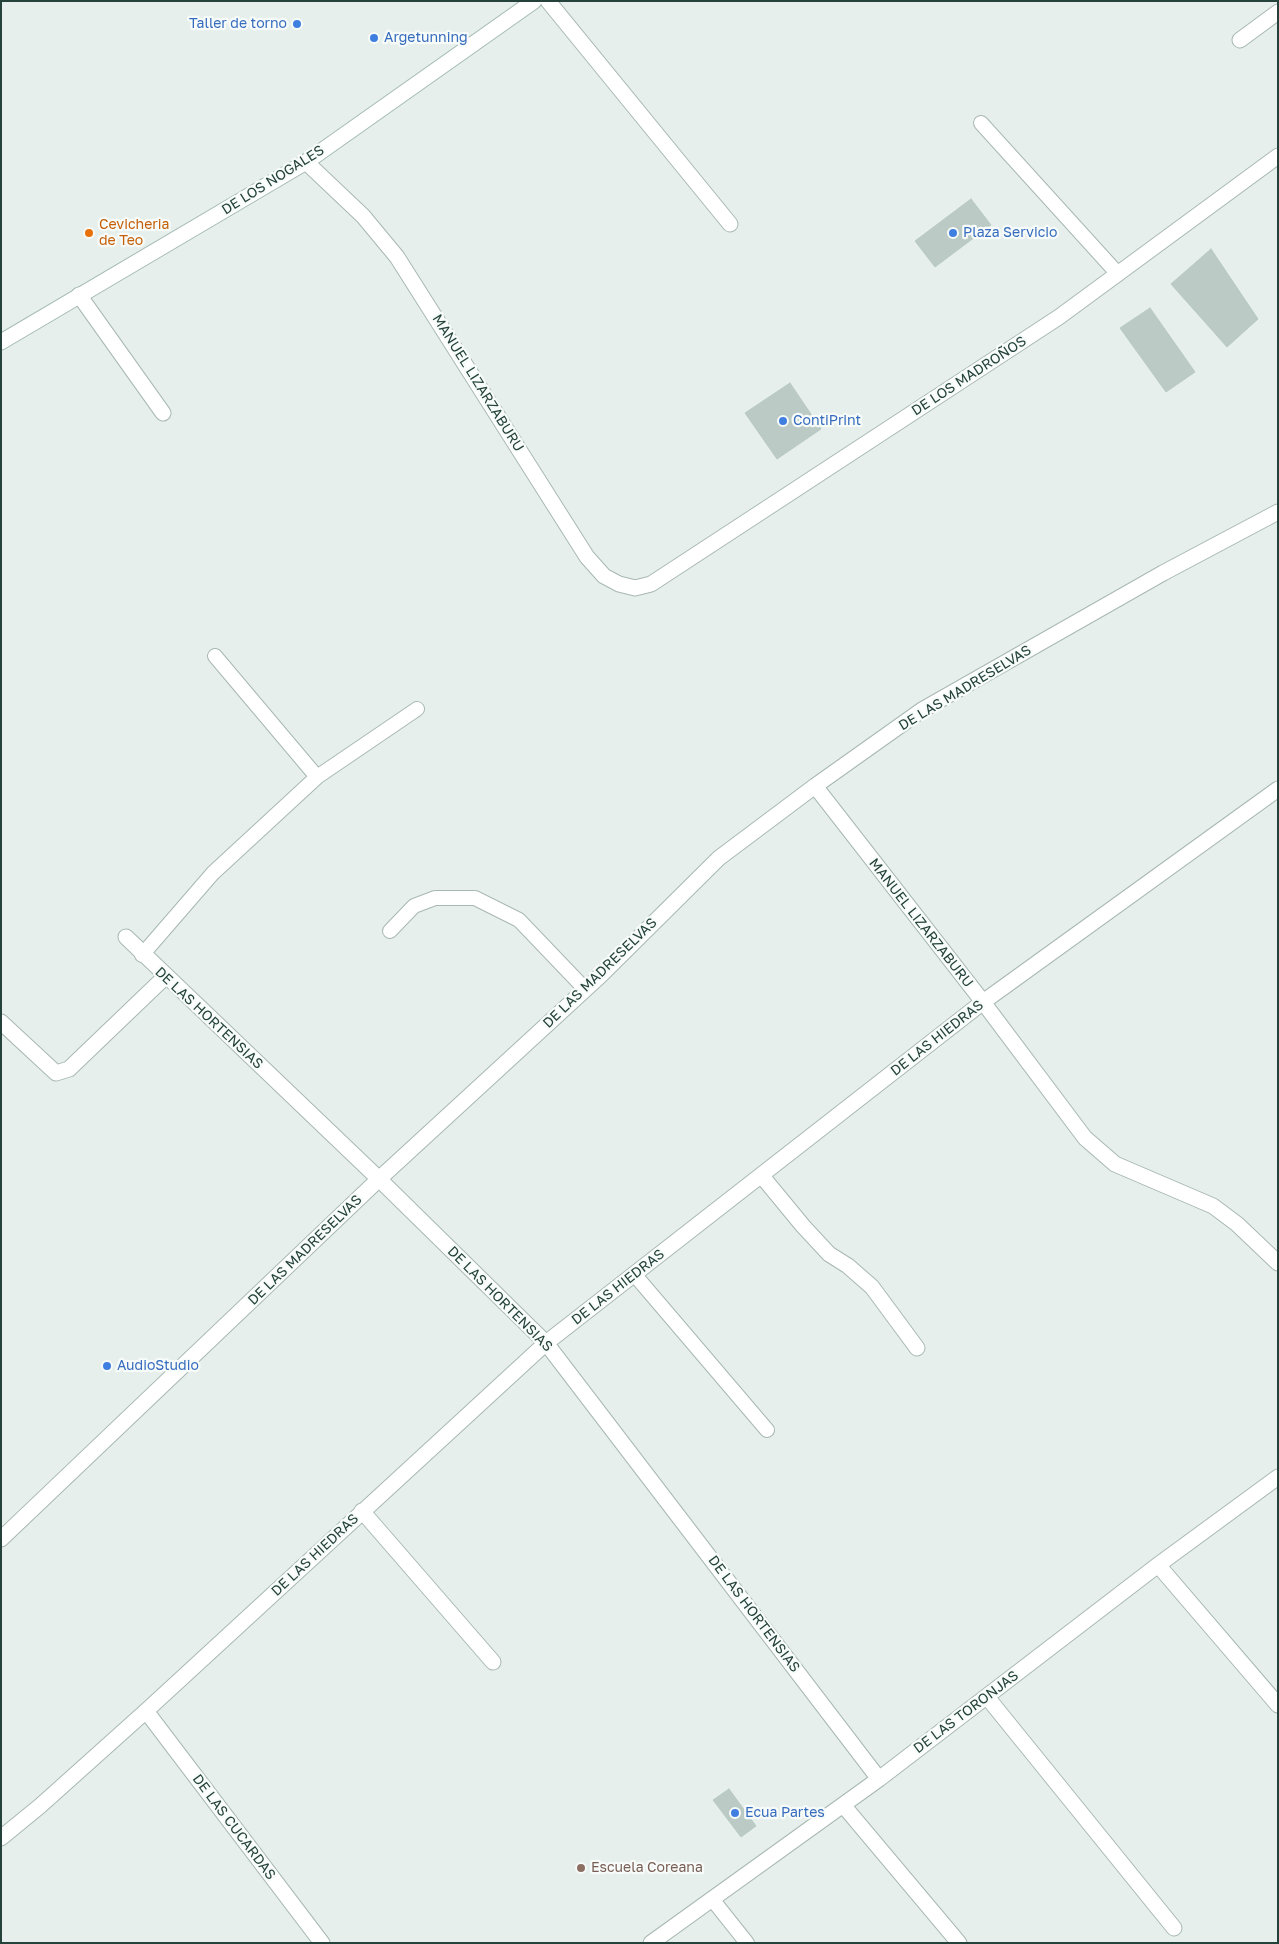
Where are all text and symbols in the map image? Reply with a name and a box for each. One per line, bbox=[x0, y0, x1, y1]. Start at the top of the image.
place label: Taller de torno bbox=[189, 16, 287, 32]
marker: Taller de torno bbox=[291, 18, 303, 30]
place label: Argetunning bbox=[384, 30, 468, 46]
marker: Argetunning bbox=[368, 32, 380, 44]
street label: DE LOS NOGALES bbox=[219, 142, 327, 218]
place label: Cevicheria de Teo bbox=[99, 217, 169, 250]
place label: Plaza Servicio bbox=[963, 225, 1057, 241]
marker: Cevicheria de Teo bbox=[83, 227, 95, 239]
marker: Plaza Servicio bbox=[947, 227, 959, 239]
street label: MANUEL LIZARZABURU bbox=[429, 311, 527, 455]
street label: DE LOS MADROÑOS bbox=[909, 333, 1029, 419]
place label: ContiPrint bbox=[793, 413, 861, 429]
marker: ContiPrint bbox=[777, 415, 789, 427]
street label: DE LAS MADRESELVAS bbox=[896, 642, 1034, 734]
street label: MANUEL LIZARZABURU bbox=[865, 855, 977, 991]
street label: DE LAS MADRESELVAS bbox=[540, 914, 660, 1032]
street label: DE LAS HORTENSIAS bbox=[151, 964, 267, 1072]
street label: DE LAS HIEDRAS bbox=[887, 997, 987, 1079]
street label: DE LAS MADRESELVAS bbox=[245, 1191, 365, 1309]
street label: DE LAS HORTENSIAS bbox=[444, 1243, 556, 1355]
street label: DE LAS HIEDRAS bbox=[568, 1246, 668, 1328]
place label: AudioStudio bbox=[117, 1358, 199, 1374]
marker: AudioStudio bbox=[101, 1360, 113, 1372]
street label: DE LAS HIEDRAS bbox=[268, 1510, 362, 1600]
street label: DE LAS HORTENSIAS bbox=[705, 1552, 803, 1676]
street label: DE LAS TORONJAS bbox=[910, 1667, 1022, 1757]
street label: DE LAS CUCARDAS bbox=[189, 1771, 279, 1883]
place label: Ecua Partes bbox=[745, 1805, 825, 1821]
marker: Ecua Partes bbox=[729, 1807, 741, 1819]
place label: Escuela Coreana bbox=[591, 1860, 703, 1876]
marker: Escuela Coreana bbox=[575, 1862, 587, 1874]

